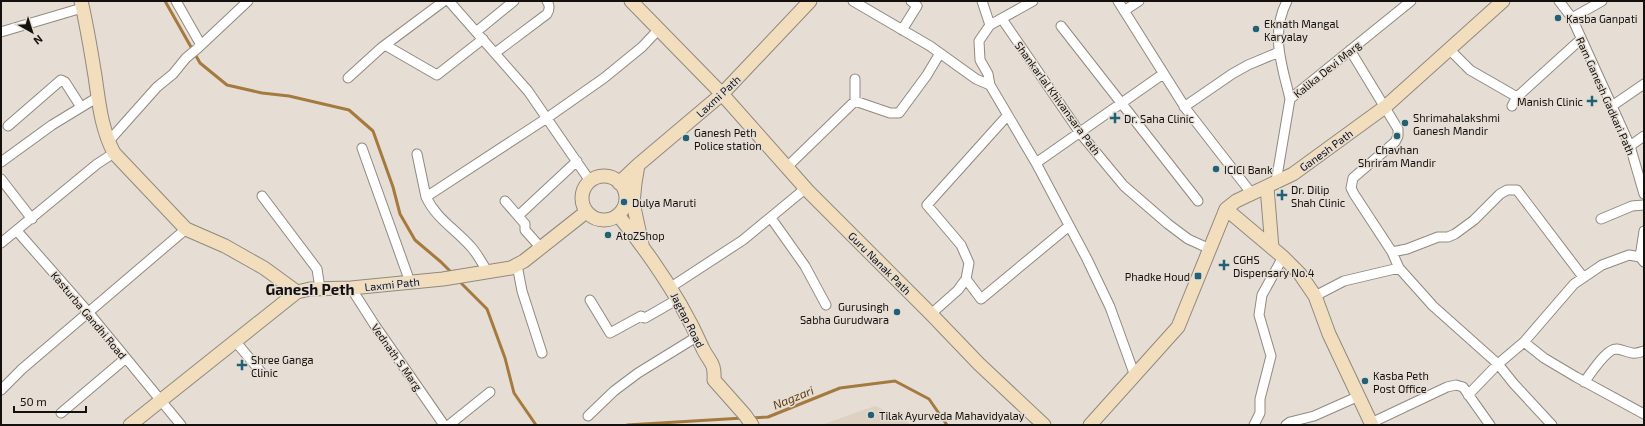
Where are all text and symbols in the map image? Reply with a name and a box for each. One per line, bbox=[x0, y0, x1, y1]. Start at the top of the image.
north arrow bbox=[12, 12, 52, 52]
place label: Kasba Ganpati bbox=[1566, 12, 1638, 25]
marker: Kasba Ganpati bbox=[1553, 13, 1563, 23]
place label: Eknath Mangal Karyalay bbox=[1264, 17, 1339, 43]
marker: Eknath Mangal Karyalay bbox=[1251, 24, 1261, 34]
text: N bbox=[31, 33, 46, 48]
street label: Ram Ganesh Gadkari Path bbox=[1574, 35, 1638, 157]
street label: Kalika Devi Marg bbox=[1291, 38, 1363, 100]
street label: Shankarlal Khivansara Path bbox=[1012, 39, 1104, 157]
street label: Laxmi Path bbox=[693, 72, 743, 120]
place label: Manish Clinic bbox=[1517, 95, 1583, 108]
marker: Manish Clinic bbox=[1586, 95, 1598, 107]
place label: Shrimahalakshmi Ganesh Mandir bbox=[1413, 111, 1500, 137]
marker: Dr. Saha Clinic bbox=[1109, 112, 1121, 124]
place label: Dr. Saha Clinic bbox=[1124, 112, 1194, 125]
marker: Shrimahalakshmi Ganesh Mandir bbox=[1400, 118, 1410, 128]
place label: Ganesh Peth Police station bbox=[694, 126, 762, 152]
street label: Ganesh Path bbox=[1297, 126, 1355, 174]
marker: Chavhan Shriram Mandir bbox=[1392, 131, 1402, 141]
marker: Ganesh Peth Police station bbox=[681, 133, 691, 143]
place label: Chavhan Shriram Mandir bbox=[1358, 143, 1436, 169]
place label: ICICI Bank bbox=[1224, 163, 1273, 176]
marker: ICICI Bank bbox=[1211, 164, 1221, 174]
place label: Dr. Dilip Shah Clinic bbox=[1291, 183, 1345, 209]
marker: Dr. Dilip Shah Clinic bbox=[1276, 189, 1288, 201]
place label: Dulya Maruti bbox=[632, 196, 696, 209]
marker: Dulya Maruti bbox=[619, 197, 629, 207]
place label: AtoZShop bbox=[616, 229, 665, 242]
street label: Guru Nanak Path bbox=[846, 229, 914, 297]
marker: AtoZShop bbox=[603, 230, 613, 240]
place label: CGHS Dispensary No.4 bbox=[1233, 253, 1315, 279]
marker: CGHS Dispensary No.4 bbox=[1218, 259, 1230, 271]
street label: Kasturba Gandhi Road bbox=[49, 269, 129, 361]
place label: Phadke Houd bbox=[1125, 270, 1190, 283]
marker: Phadke Houd bbox=[1193, 271, 1203, 281]
street label: Laxmi Path bbox=[364, 275, 420, 293]
district label: Ganesh Peth bbox=[266, 280, 354, 298]
street label: Jagtap Road bbox=[669, 290, 707, 350]
place label: Gurusingh Sabha Gurudwara bbox=[800, 300, 889, 326]
marker: Gurusingh Sabha Gurudwara bbox=[892, 307, 902, 317]
street label: Vednath S Marg bbox=[369, 321, 425, 393]
place label: Shree Ganga Clinic bbox=[251, 353, 314, 379]
marker: Shree Ganga Clinic bbox=[236, 359, 248, 371]
place label: Kasba Peth Post Office bbox=[1373, 369, 1429, 395]
marker: Kasba Peth Post Office bbox=[1360, 376, 1370, 386]
water label: Nagzari bbox=[771, 382, 816, 412]
scale bar bbox=[14, 388, 86, 414]
text: 50 m bbox=[20, 394, 47, 408]
place label: Tilak Ayurveda Mahavidyalay bbox=[879, 409, 1025, 422]
marker: Tilak Ayurveda Mahavidyalay bbox=[866, 410, 876, 420]

